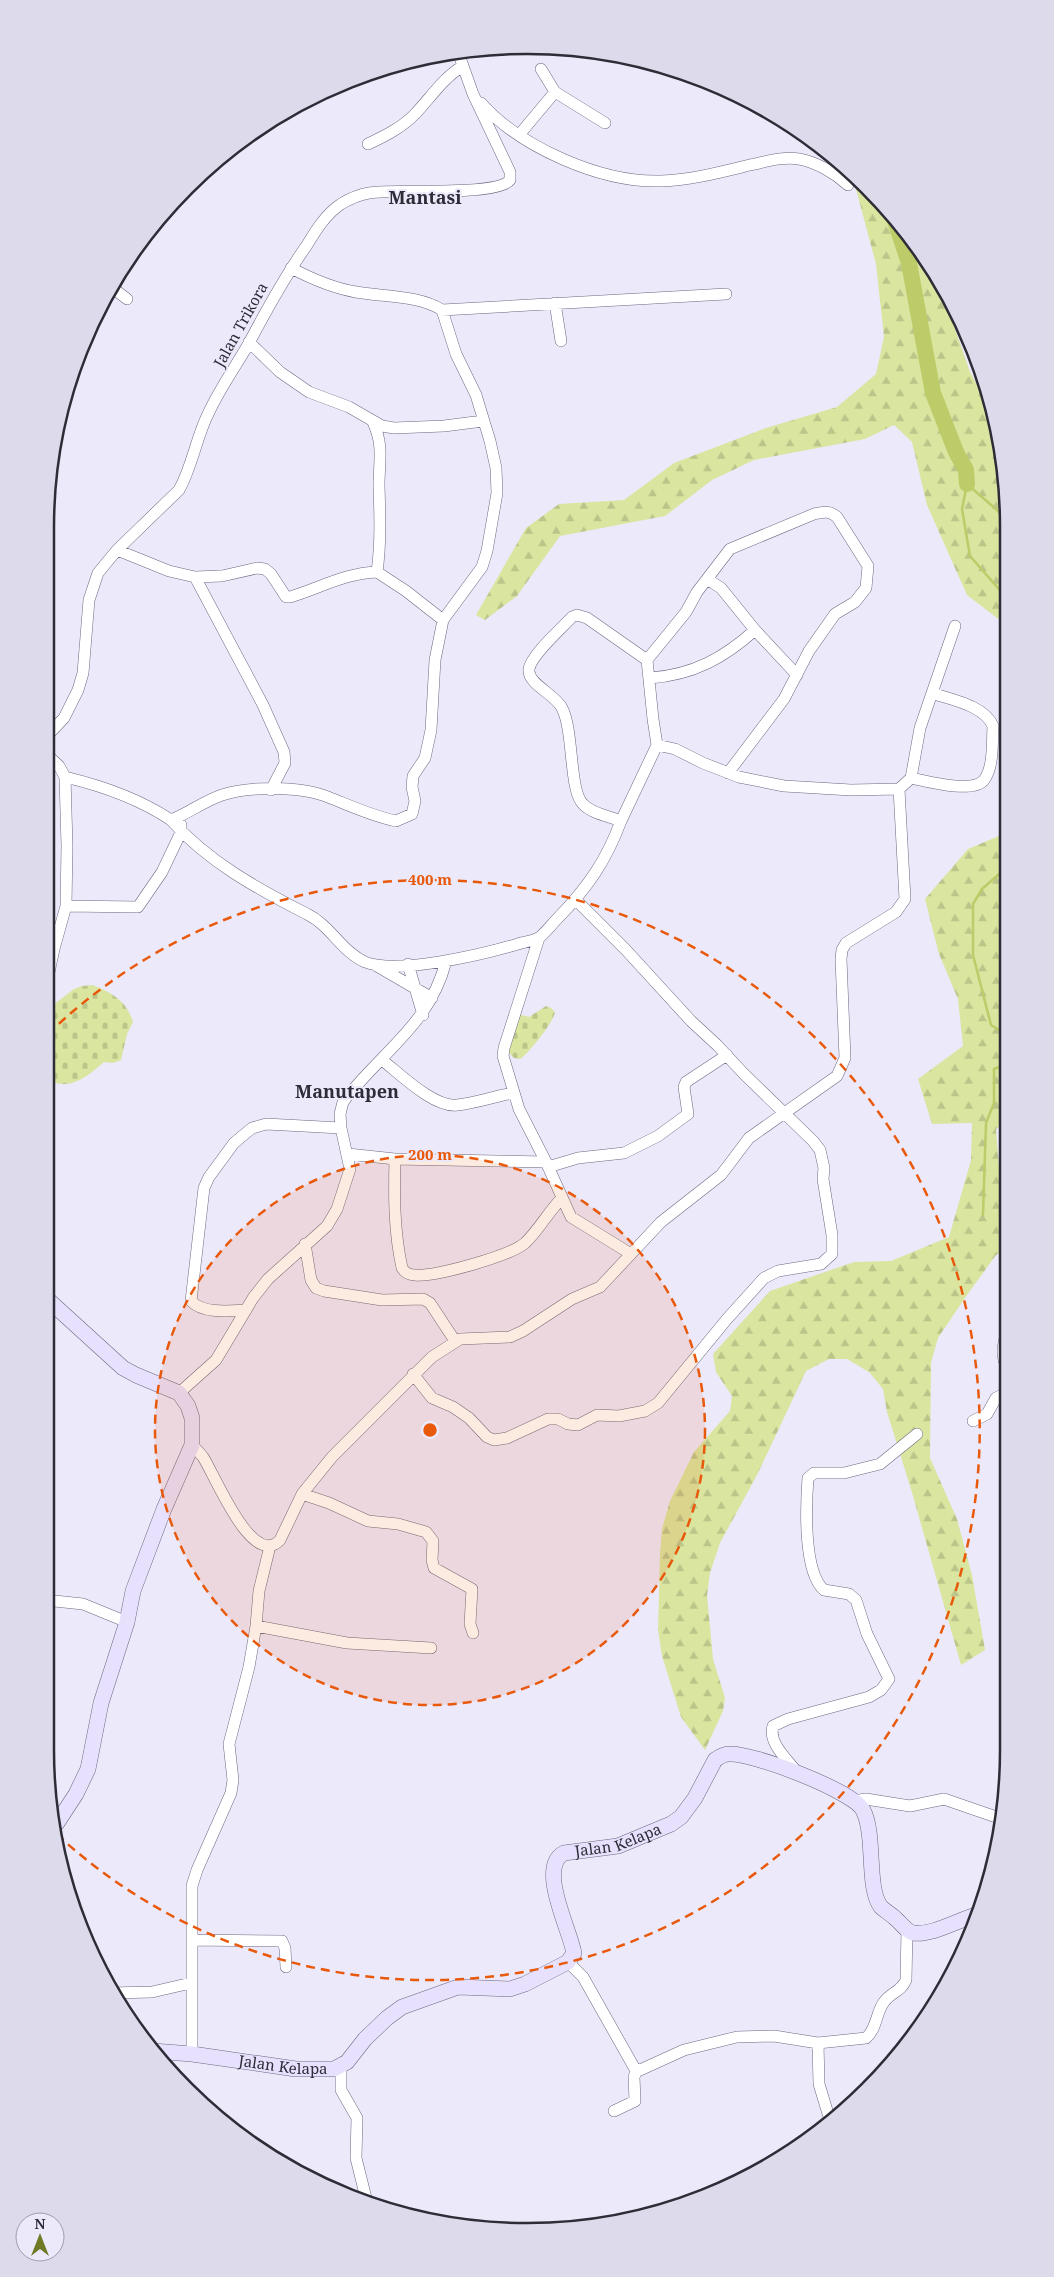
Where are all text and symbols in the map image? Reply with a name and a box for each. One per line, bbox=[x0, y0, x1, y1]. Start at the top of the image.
district label: Mantasi bbox=[388, 185, 462, 209]
street label: Jalan Trikora bbox=[208, 279, 272, 371]
text: 400 m bbox=[408, 869, 452, 889]
district label: Manutapen bbox=[295, 1079, 399, 1103]
text: 200 m bbox=[408, 1144, 452, 1164]
centre of rings bbox=[421, 1421, 439, 1439]
street label: Jalan Kelapa bbox=[573, 1818, 664, 1861]
street label: Jalan Kelapa bbox=[236, 2050, 328, 2078]
north arrow bbox=[15, 2212, 65, 2262]
text: N bbox=[34, 2214, 46, 2233]

